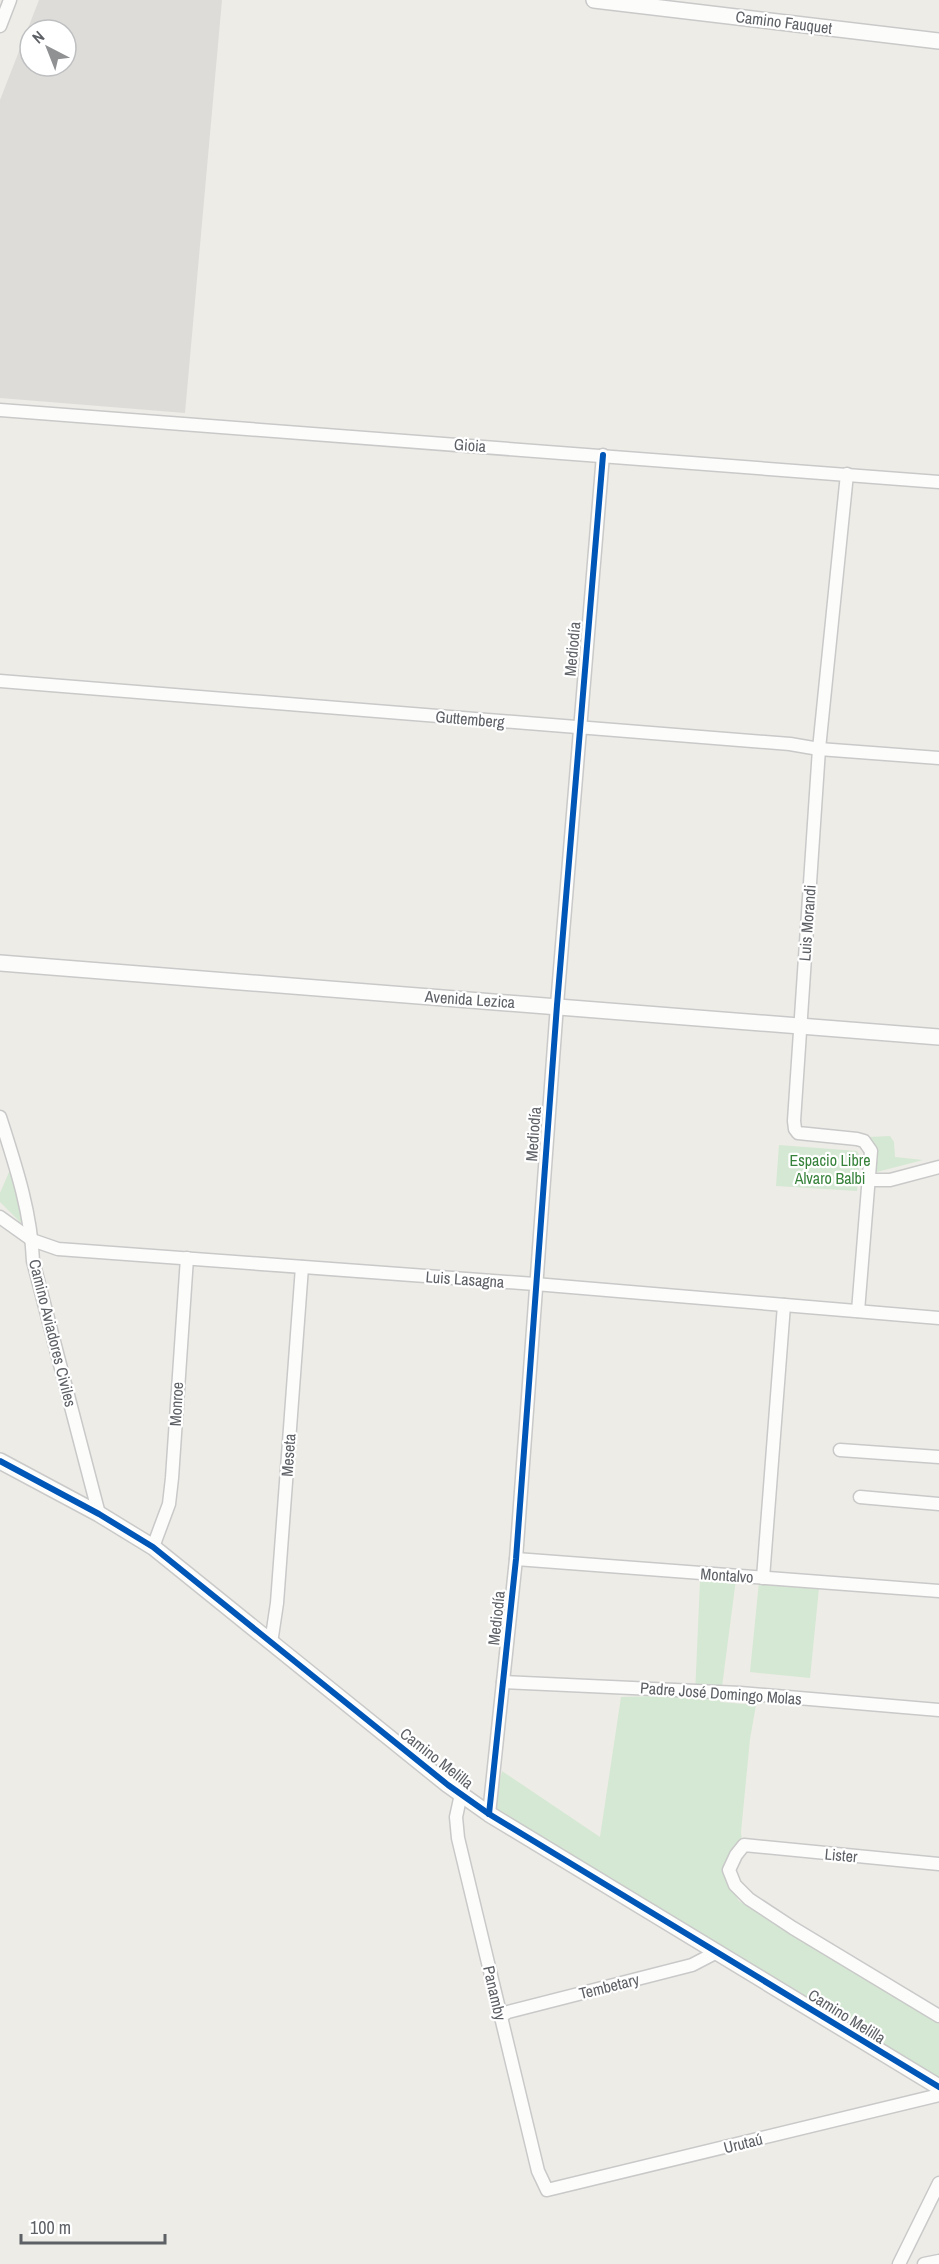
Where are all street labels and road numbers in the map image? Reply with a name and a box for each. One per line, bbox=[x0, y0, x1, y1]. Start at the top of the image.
street label: Camino Fauquet bbox=[734, 5, 834, 39]
street label: Gioia bbox=[453, 433, 487, 457]
street label: Mediodía bbox=[559, 620, 585, 677]
street label: Guttemberg bbox=[435, 705, 506, 733]
street label: Luis Morandi bbox=[793, 884, 821, 962]
street label: Avenida Lezica bbox=[423, 985, 516, 1013]
street label: Mediodía bbox=[520, 1105, 546, 1162]
street label: Camino Aviadores Civiles bbox=[24, 1257, 82, 1409]
street label: Luis Lasagna bbox=[425, 1265, 506, 1293]
street label: Monroe bbox=[164, 1381, 188, 1427]
street label: Meseta bbox=[276, 1432, 301, 1477]
street label: Montalvo bbox=[700, 1562, 754, 1588]
street label: Mediodía bbox=[482, 1589, 510, 1646]
street label: Padre José Domingo Molas bbox=[639, 1676, 803, 1710]
street label: Camino Melilla bbox=[396, 1722, 479, 1794]
street label: Lister bbox=[824, 1843, 859, 1867]
street label: Panamby bbox=[478, 1964, 512, 2023]
street label: Tembetary bbox=[577, 1968, 642, 2004]
street label: Camino Melilla bbox=[804, 1983, 891, 2049]
street label: Urutaú bbox=[721, 2128, 765, 2158]

